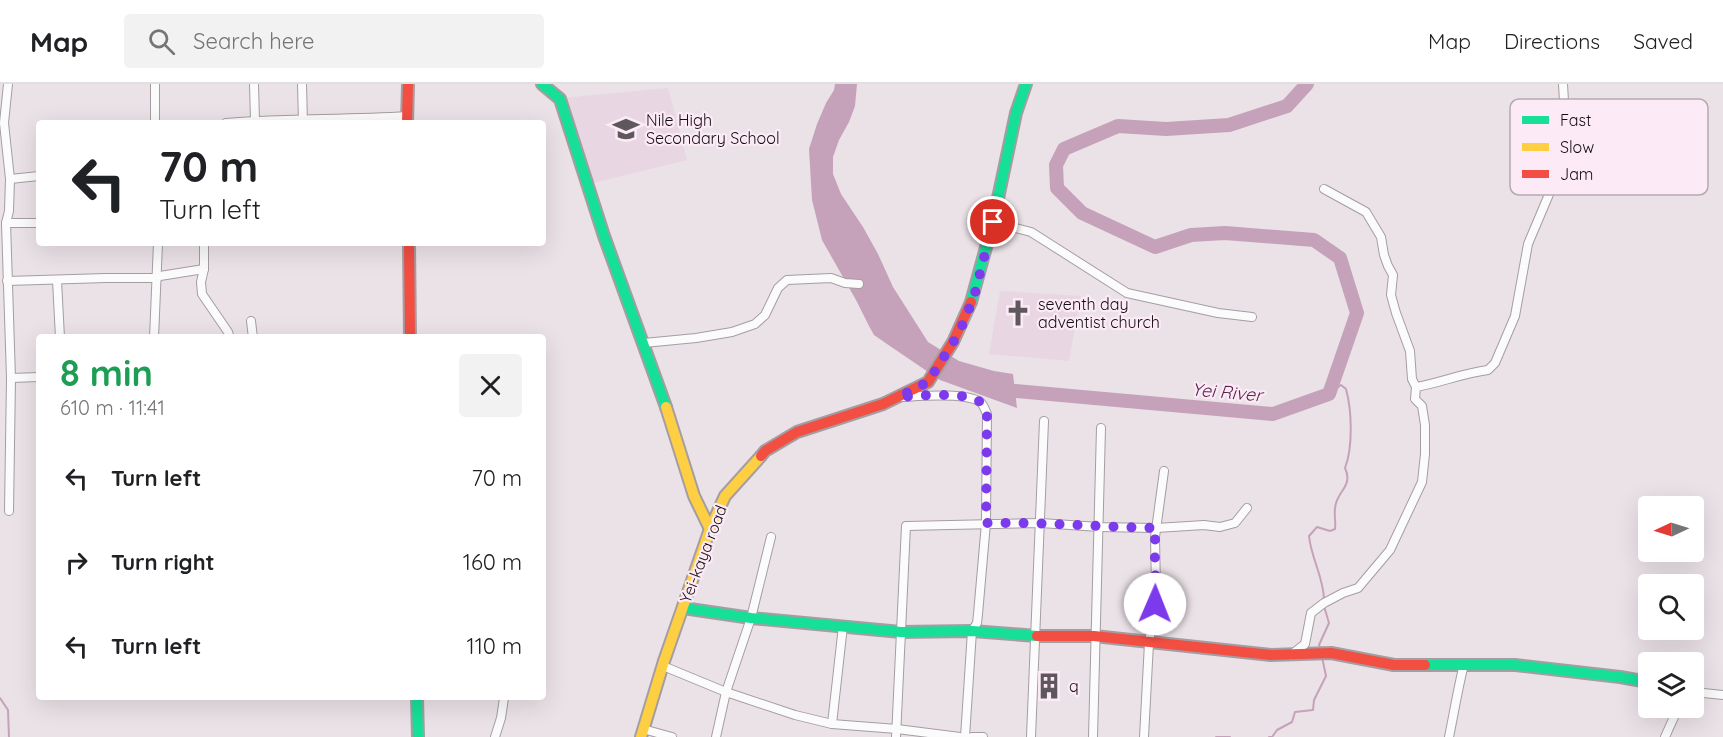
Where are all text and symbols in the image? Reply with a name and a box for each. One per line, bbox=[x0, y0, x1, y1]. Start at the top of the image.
search box bbox=[124, 14, 544, 68]
text: Map bbox=[30, 24, 88, 59]
icon: search bbox=[145, 25, 178, 58]
text: Search here bbox=[193, 27, 315, 55]
text: Map bbox=[1428, 28, 1471, 54]
text: Directions bbox=[1504, 28, 1600, 54]
text: Saved bbox=[1633, 28, 1693, 54]
legend bbox=[1510, 99, 1708, 195]
place label: Nile High Secondary School bbox=[646, 110, 780, 148]
text: Fast bbox=[1560, 110, 1591, 130]
school or university icon: Nile High Secondary School bbox=[611, 114, 641, 144]
text: Slow bbox=[1560, 137, 1594, 157]
text: 70 m bbox=[159, 140, 258, 193]
icon: left bbox=[60, 144, 138, 222]
text: Jam bbox=[1560, 164, 1593, 184]
text: Turn left bbox=[159, 192, 261, 226]
pin bbox=[967, 196, 1018, 247]
icon: arrive bbox=[976, 205, 1009, 238]
place label: seventh day adventist church bbox=[1038, 294, 1160, 332]
church icon: seventh day adventist church bbox=[1003, 298, 1033, 328]
text: 8 min bbox=[60, 350, 153, 395]
button: close bbox=[459, 354, 522, 417]
water label: Yei River bbox=[1191, 377, 1265, 407]
text: 610 m · 11:41 bbox=[60, 395, 165, 420]
icon: left bbox=[60, 462, 93, 495]
text: Turn left bbox=[111, 464, 201, 492]
text: 70 m bbox=[472, 464, 522, 492]
north arrow bbox=[1638, 496, 1704, 562]
map controls bbox=[1638, 496, 1704, 718]
street label: Yei-kaya road bbox=[675, 502, 731, 606]
icon: right bbox=[60, 546, 93, 579]
text: Turn right bbox=[111, 548, 215, 576]
text: 160 m bbox=[463, 548, 522, 576]
position arrow bbox=[1123, 572, 1187, 636]
button: search bbox=[1638, 574, 1704, 640]
icon: left bbox=[60, 630, 93, 663]
text: Turn left bbox=[111, 632, 201, 660]
text: 110 m bbox=[467, 632, 522, 660]
button: layers bbox=[1638, 652, 1704, 718]
building icon: q bbox=[1034, 671, 1064, 701]
place label: q bbox=[1069, 676, 1079, 696]

